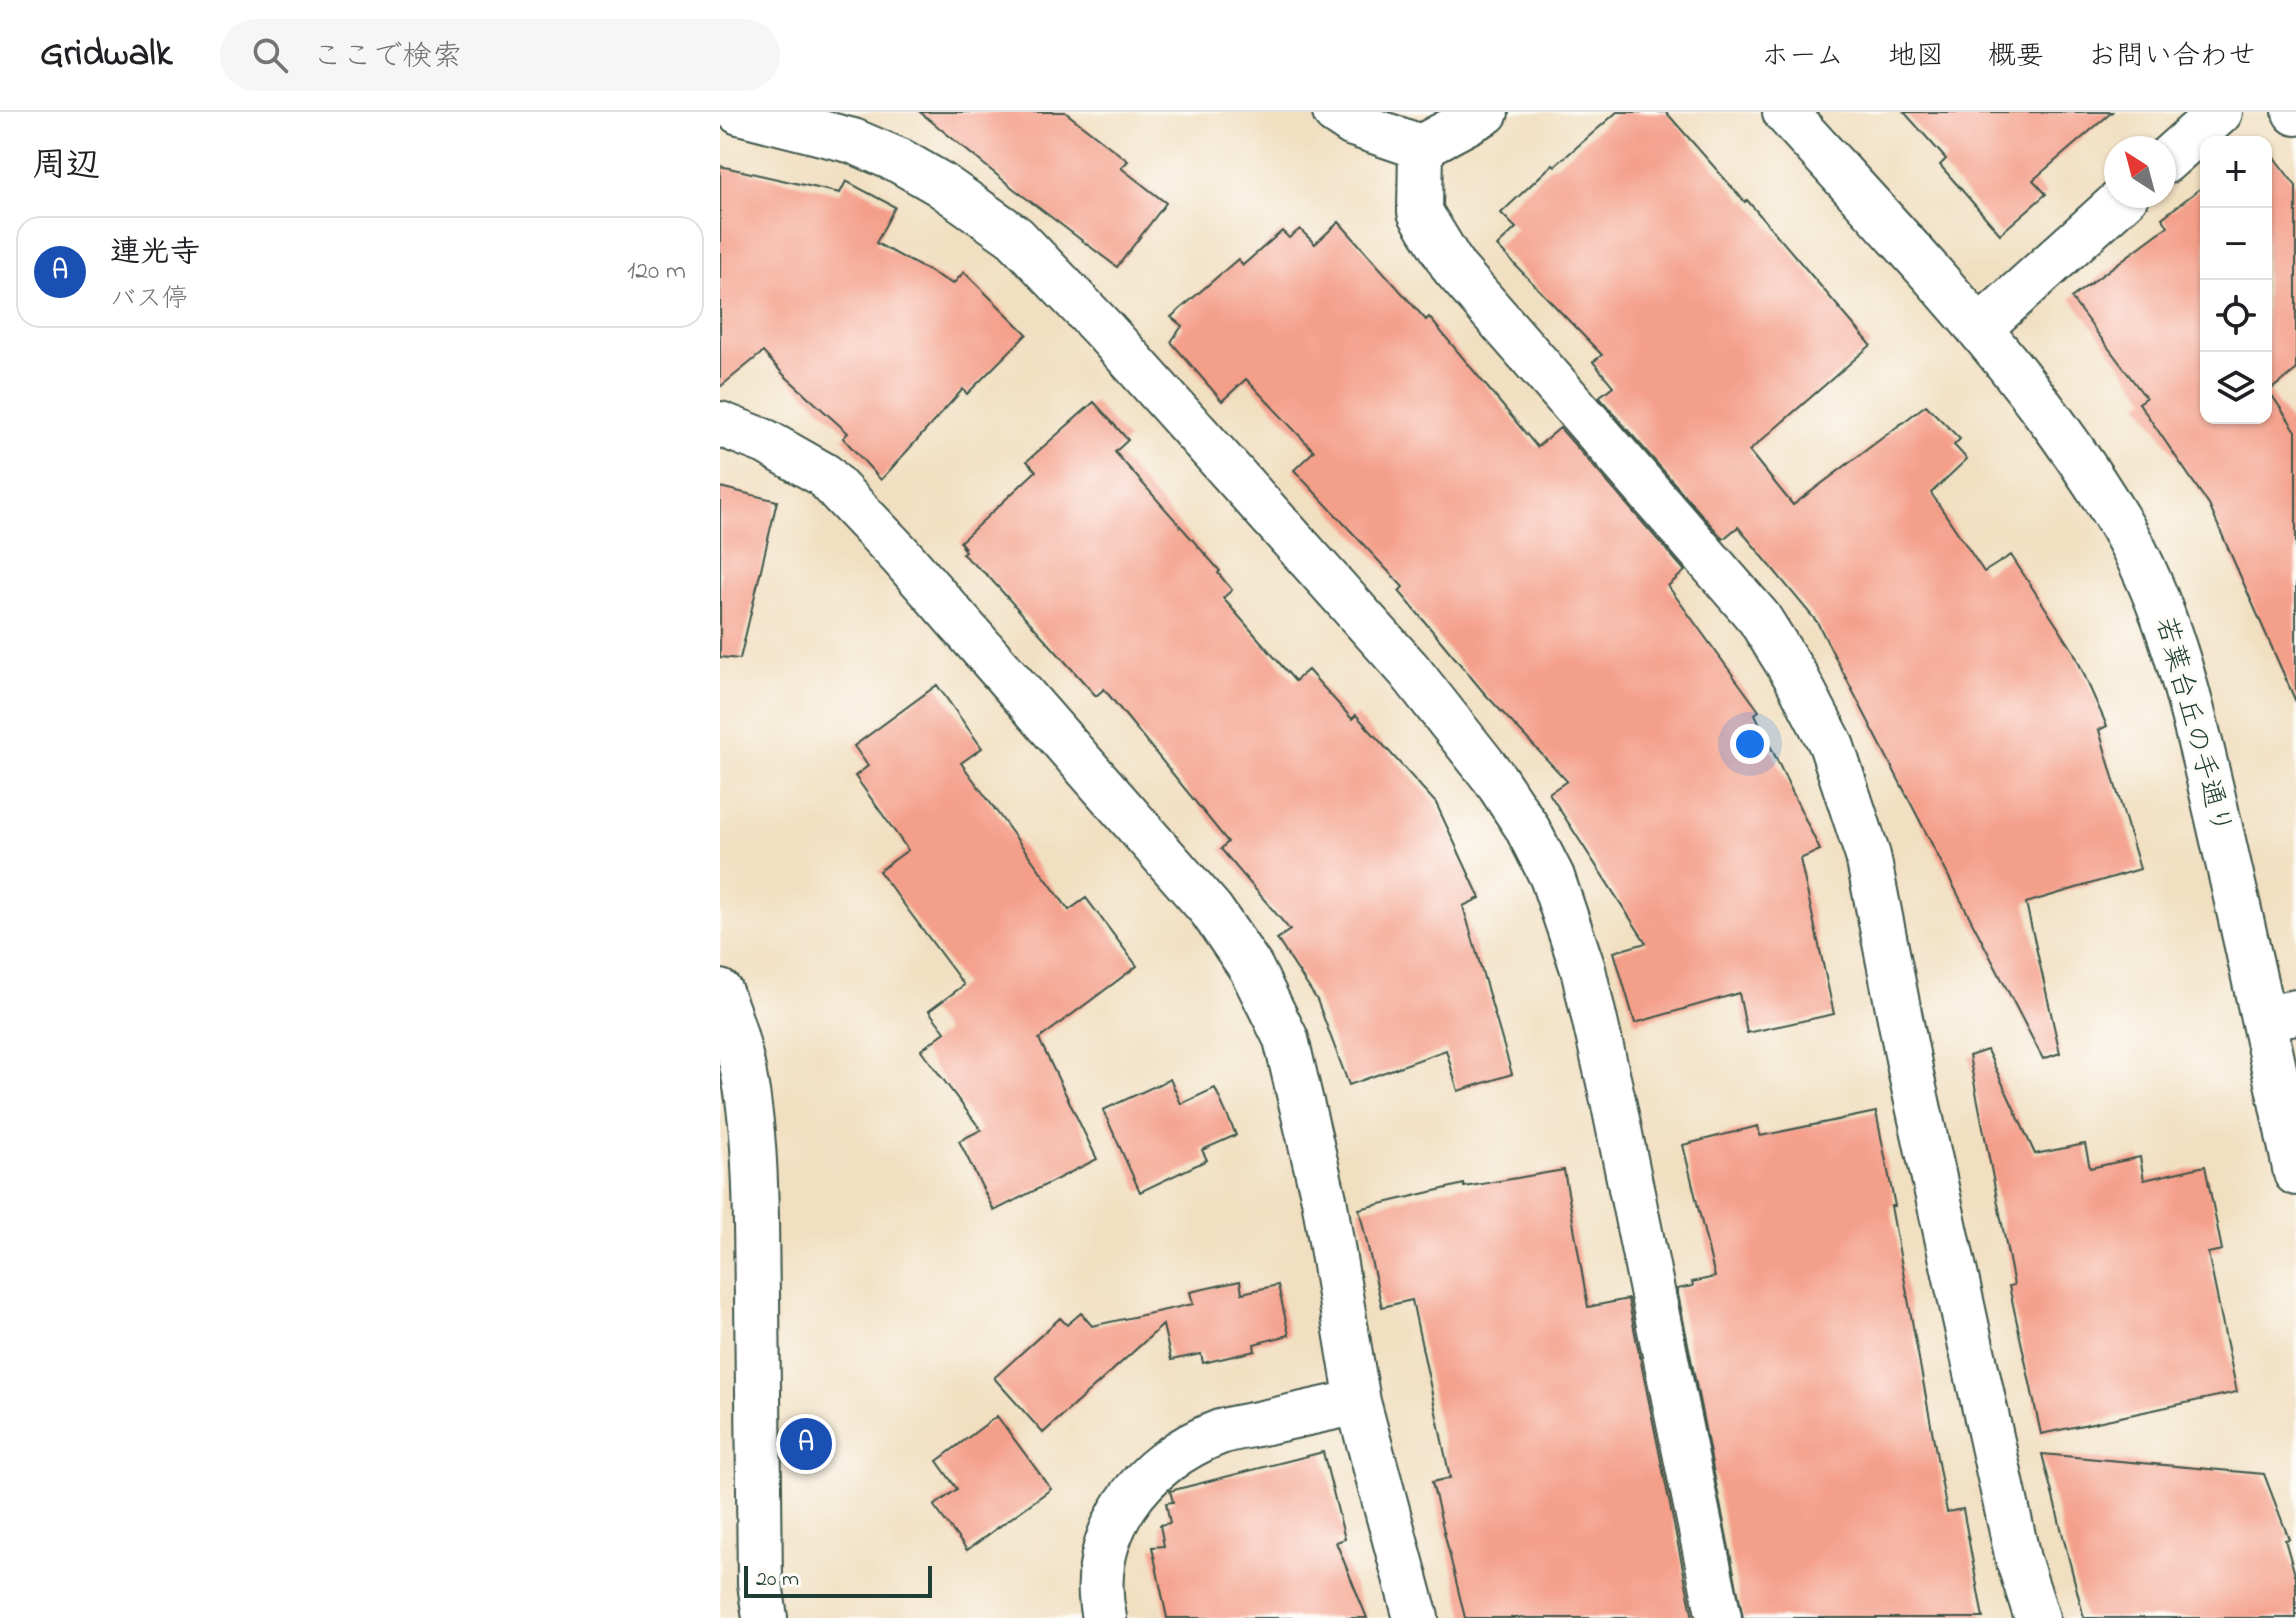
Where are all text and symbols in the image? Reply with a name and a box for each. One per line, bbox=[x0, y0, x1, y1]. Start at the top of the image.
search box bbox=[220, 19, 780, 91]
text: Gridwalk bbox=[40, 27, 172, 83]
icon: search bbox=[248, 33, 292, 77]
text: ここで検索 bbox=[312, 36, 462, 80]
text: ホーム bbox=[1761, 37, 1844, 78]
text: 地図 bbox=[1888, 37, 1944, 78]
text: 概要 bbox=[1988, 37, 2044, 78]
text: お問い合わせ bbox=[2088, 37, 2256, 78]
north arrow bbox=[2104, 136, 2176, 208]
map controls bbox=[2200, 136, 2272, 424]
button: + bbox=[2200, 136, 2272, 208]
text: 周辺 bbox=[32, 142, 100, 192]
button: − bbox=[2200, 208, 2272, 280]
text: 連光寺 bbox=[110, 232, 200, 276]
text: A bbox=[52, 253, 68, 291]
text: 120 m bbox=[627, 253, 686, 291]
button: locate bbox=[2200, 280, 2272, 352]
text: バス停 bbox=[110, 281, 188, 319]
button: layers bbox=[2200, 352, 2272, 424]
street label: 若葉台丘の手通り bbox=[2143, 613, 2241, 839]
your location bbox=[1730, 724, 1770, 764]
pin: A bbox=[780, 1414, 832, 1474]
scale bar bbox=[744, 1562, 932, 1598]
text: 20 m bbox=[756, 1564, 799, 1596]

